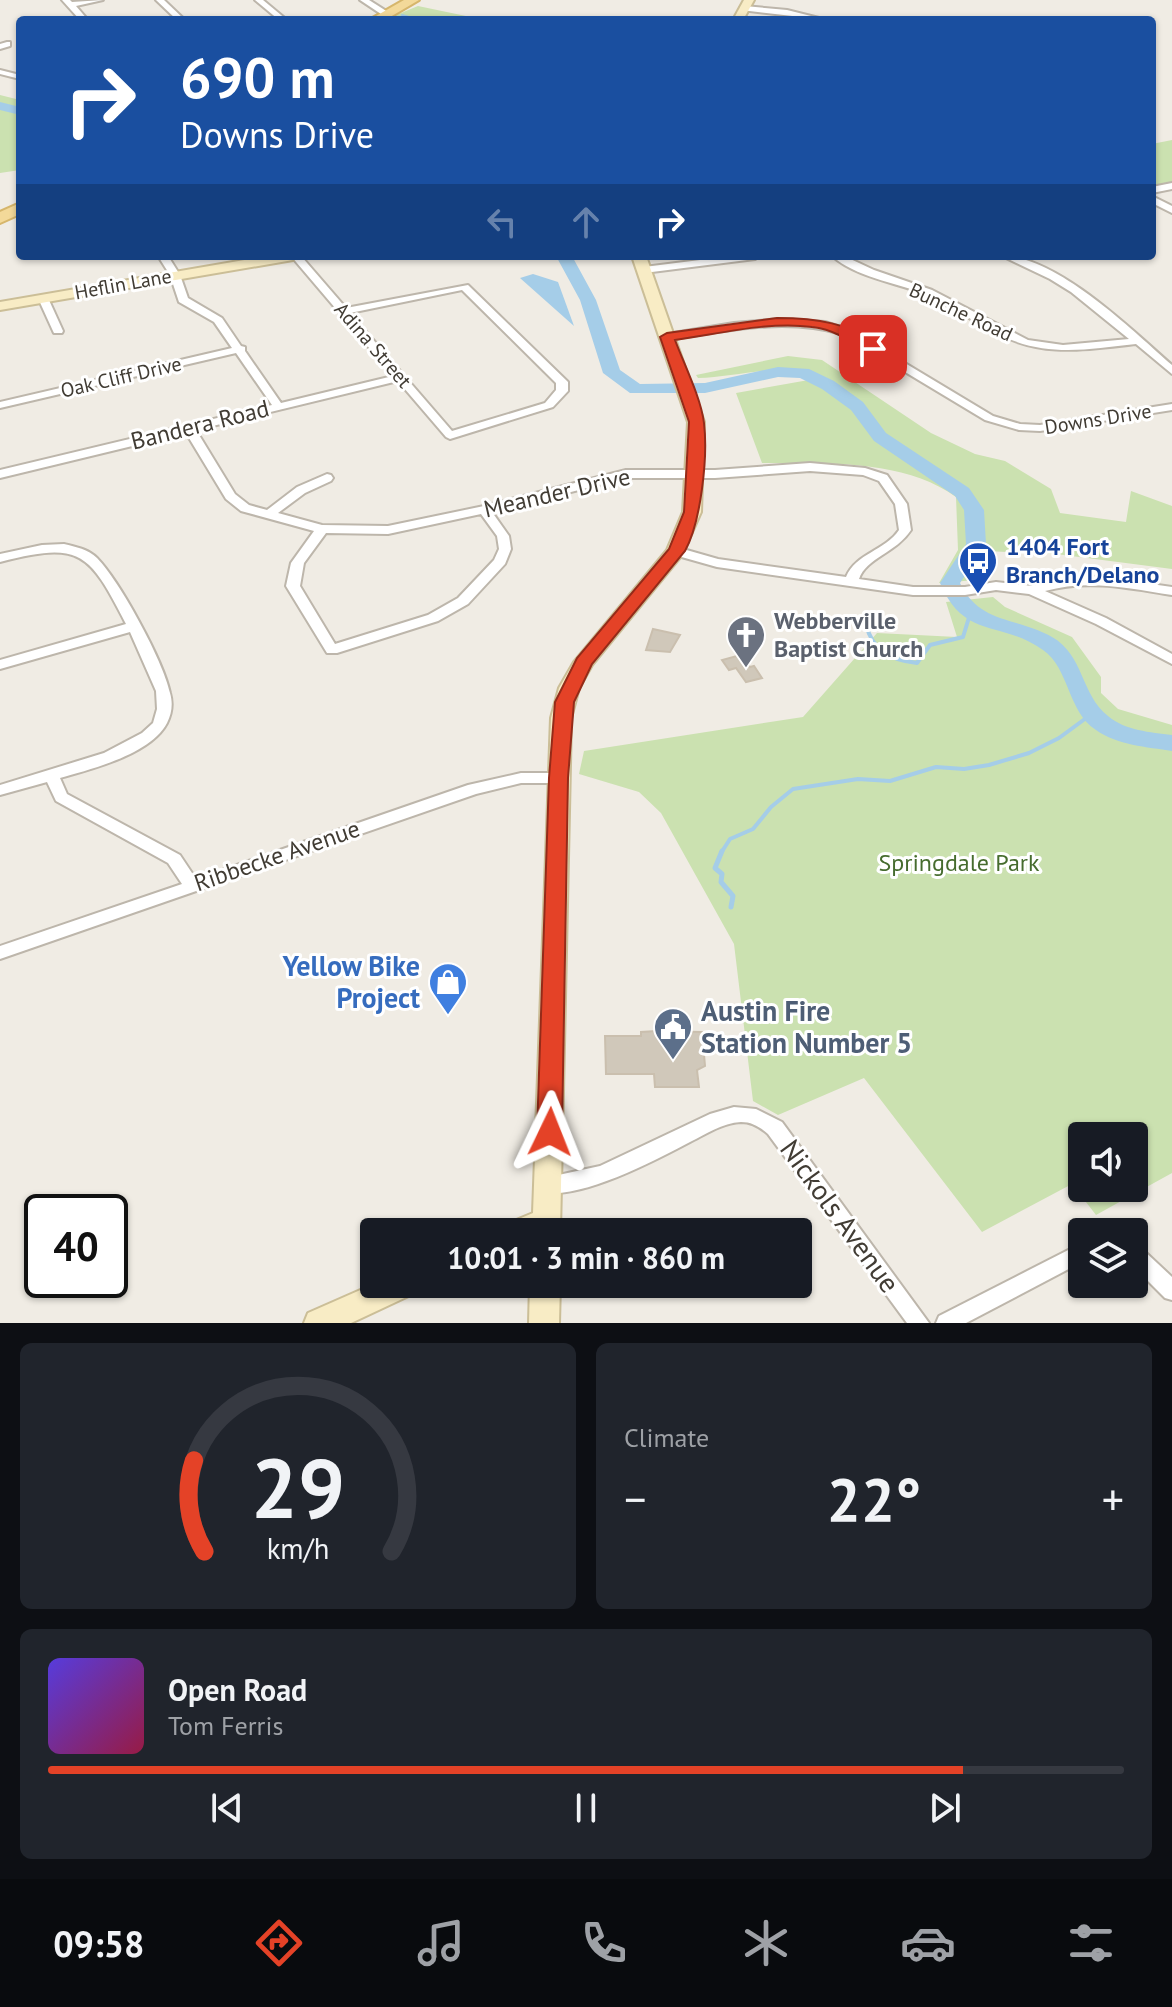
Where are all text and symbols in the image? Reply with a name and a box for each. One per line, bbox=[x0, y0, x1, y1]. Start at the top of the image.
text: 690 m bbox=[180, 41, 335, 113]
icon: right bbox=[48, 48, 152, 152]
text: Downs Drive bbox=[180, 111, 374, 158]
icon: left bbox=[480, 200, 524, 244]
icon: ahead bbox=[564, 200, 608, 244]
icon: right bbox=[648, 200, 692, 244]
street label: Heflin Lane bbox=[73, 263, 173, 305]
street label: Bunche Road bbox=[905, 277, 1017, 347]
street label: Adina Street bbox=[329, 297, 417, 393]
pin bbox=[839, 315, 907, 383]
icon: arrive bbox=[851, 327, 895, 371]
street label: Oak Cliff Drive bbox=[58, 350, 184, 404]
street label: Bandera Road bbox=[128, 392, 272, 457]
street label: Downs Drive bbox=[1043, 398, 1153, 440]
street label: Meander Drive bbox=[480, 461, 633, 524]
place label: 1404 Fort Branch/Delano bbox=[1006, 531, 1160, 590]
bus stop icon: 1404 Fort Branch/Delano bbox=[957, 540, 999, 595]
place label: Webberville Baptist Church bbox=[774, 605, 923, 664]
church icon: Webberville Baptist Church bbox=[725, 614, 767, 669]
street label: Ribbecke Avenue bbox=[190, 813, 364, 898]
park label: Springdale Park bbox=[879, 847, 1040, 878]
place label: Yellow Bike Project bbox=[282, 947, 420, 1016]
shop icon: Yellow Bike Project bbox=[427, 961, 469, 1016]
place label: Austin Fire Station Number 5 bbox=[701, 992, 912, 1061]
public building icon: Austin Fire Station Number 5 bbox=[652, 1006, 694, 1061]
position arrow bbox=[508, 1090, 592, 1174]
map controls bbox=[1068, 1122, 1148, 1298]
button: sound bbox=[1068, 1122, 1148, 1202]
street label: Nickols Avenue bbox=[772, 1132, 909, 1300]
speed limit sign: 40 bbox=[24, 1194, 128, 1298]
button: layers bbox=[1068, 1218, 1148, 1298]
text: 10:01 · 3 min · 860 m bbox=[447, 1238, 725, 1277]
text: Climate bbox=[624, 1421, 709, 1454]
text: 29 bbox=[251, 1433, 345, 1541]
text: 22° bbox=[827, 1460, 921, 1538]
text: − bbox=[624, 1470, 646, 1527]
text: + bbox=[1102, 1470, 1124, 1527]
text: km/h bbox=[267, 1530, 329, 1567]
text: Open Road bbox=[168, 1670, 307, 1709]
text: Tom Ferris bbox=[168, 1709, 283, 1742]
icon: previous bbox=[205, 1786, 249, 1830]
icon: pause bbox=[564, 1786, 608, 1830]
icon: next bbox=[923, 1786, 967, 1830]
icon: directions bbox=[251, 1915, 307, 1971]
icon: music bbox=[413, 1915, 469, 1971]
icon: phone bbox=[576, 1915, 632, 1971]
icon: climate bbox=[738, 1915, 794, 1971]
icon: car bbox=[900, 1915, 956, 1971]
icon: filters bbox=[1063, 1915, 1119, 1971]
text: 09:58 bbox=[53, 1920, 145, 1967]

